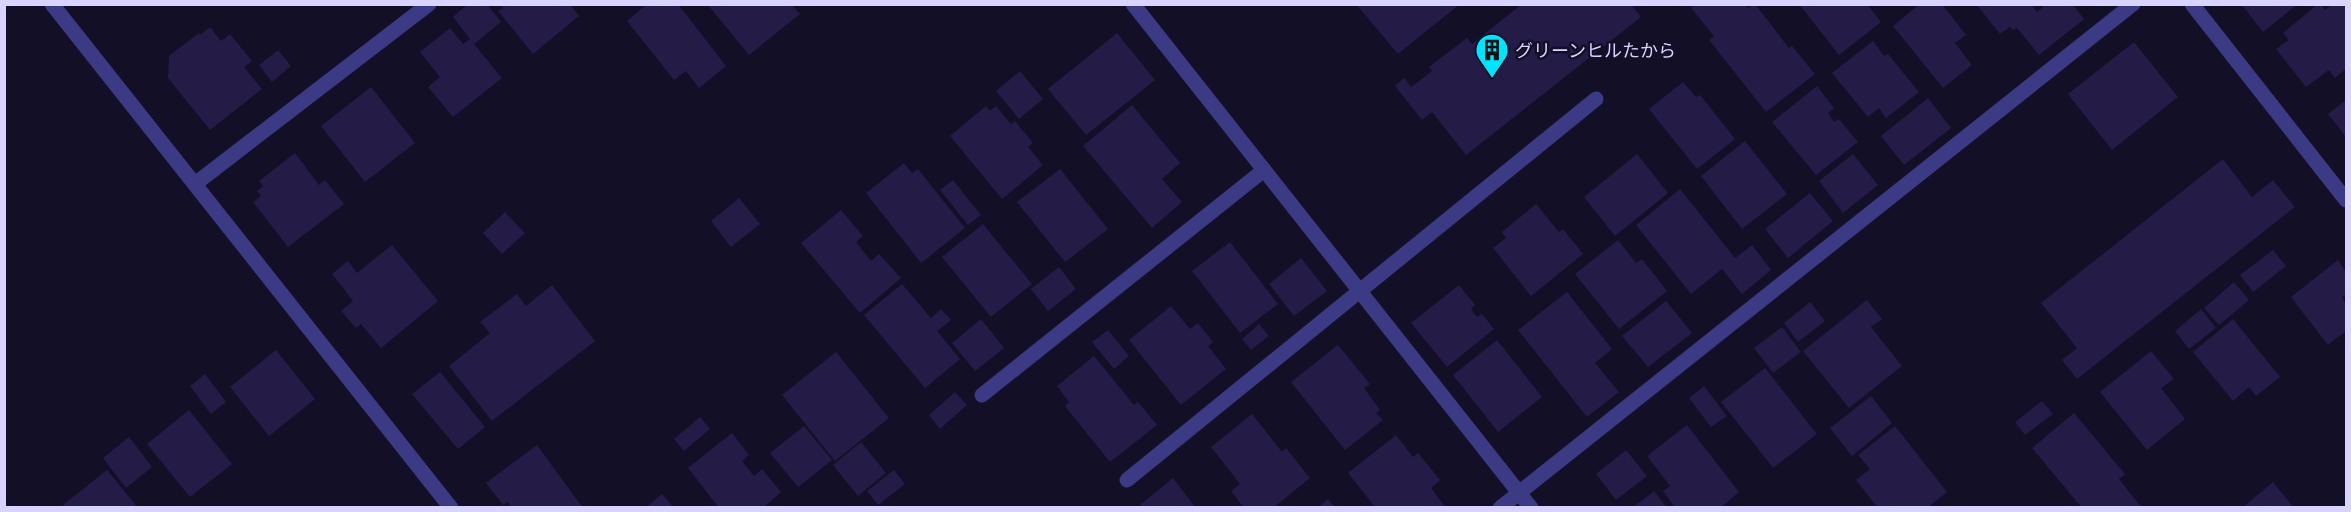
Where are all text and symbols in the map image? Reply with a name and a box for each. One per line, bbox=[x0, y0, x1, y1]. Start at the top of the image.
building icon: グリーンヒルたから bbox=[1474, 32, 1510, 79]
place label: グリーンヒルたから bbox=[1515, 40, 1676, 61]

